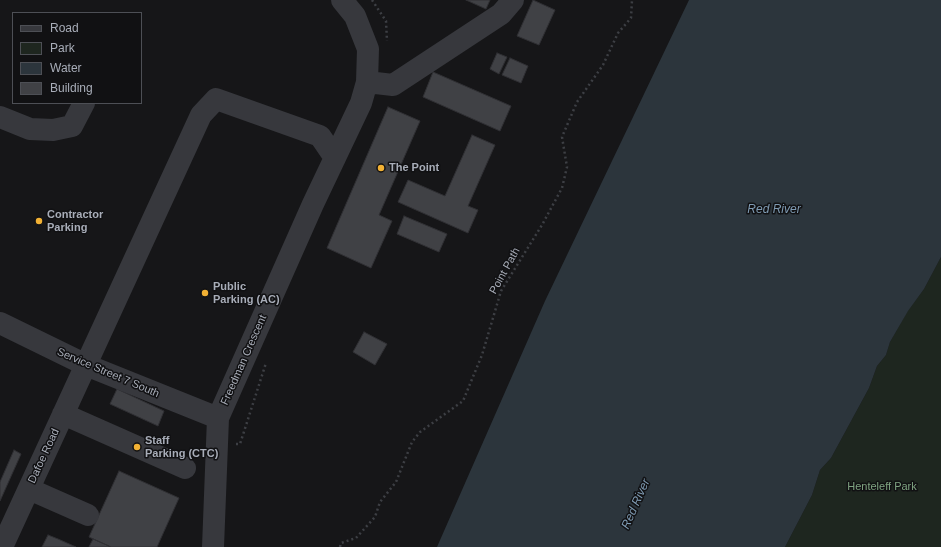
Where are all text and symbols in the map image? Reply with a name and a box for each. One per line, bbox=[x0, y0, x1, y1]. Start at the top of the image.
legend bbox=[12, 12, 142, 104]
text: Road bbox=[50, 21, 79, 35]
text: Park bbox=[50, 41, 75, 55]
text: Water bbox=[50, 61, 82, 75]
text: Building bbox=[50, 81, 93, 95]
place label: The Point bbox=[389, 161, 439, 175]
marker: The Point bbox=[376, 163, 386, 173]
water label: Red River bbox=[747, 203, 801, 217]
place label: Contractor Parking bbox=[47, 208, 103, 234]
marker: Contractor Parking bbox=[34, 216, 44, 226]
street label: Point Path bbox=[487, 246, 523, 296]
place label: Public Parking (AC) bbox=[213, 280, 280, 306]
marker: Public Parking (AC) bbox=[200, 288, 210, 298]
street label: Freedman Crescent bbox=[218, 313, 270, 407]
street label: Service Street 7 South bbox=[55, 345, 161, 401]
street label: Dafoe Road bbox=[26, 427, 62, 485]
place label: Staff Parking (CTC) bbox=[145, 434, 218, 460]
marker: Staff Parking (CTC) bbox=[132, 442, 142, 452]
water label: Red River bbox=[619, 477, 653, 531]
park label: Henteleff Park bbox=[847, 480, 917, 494]

